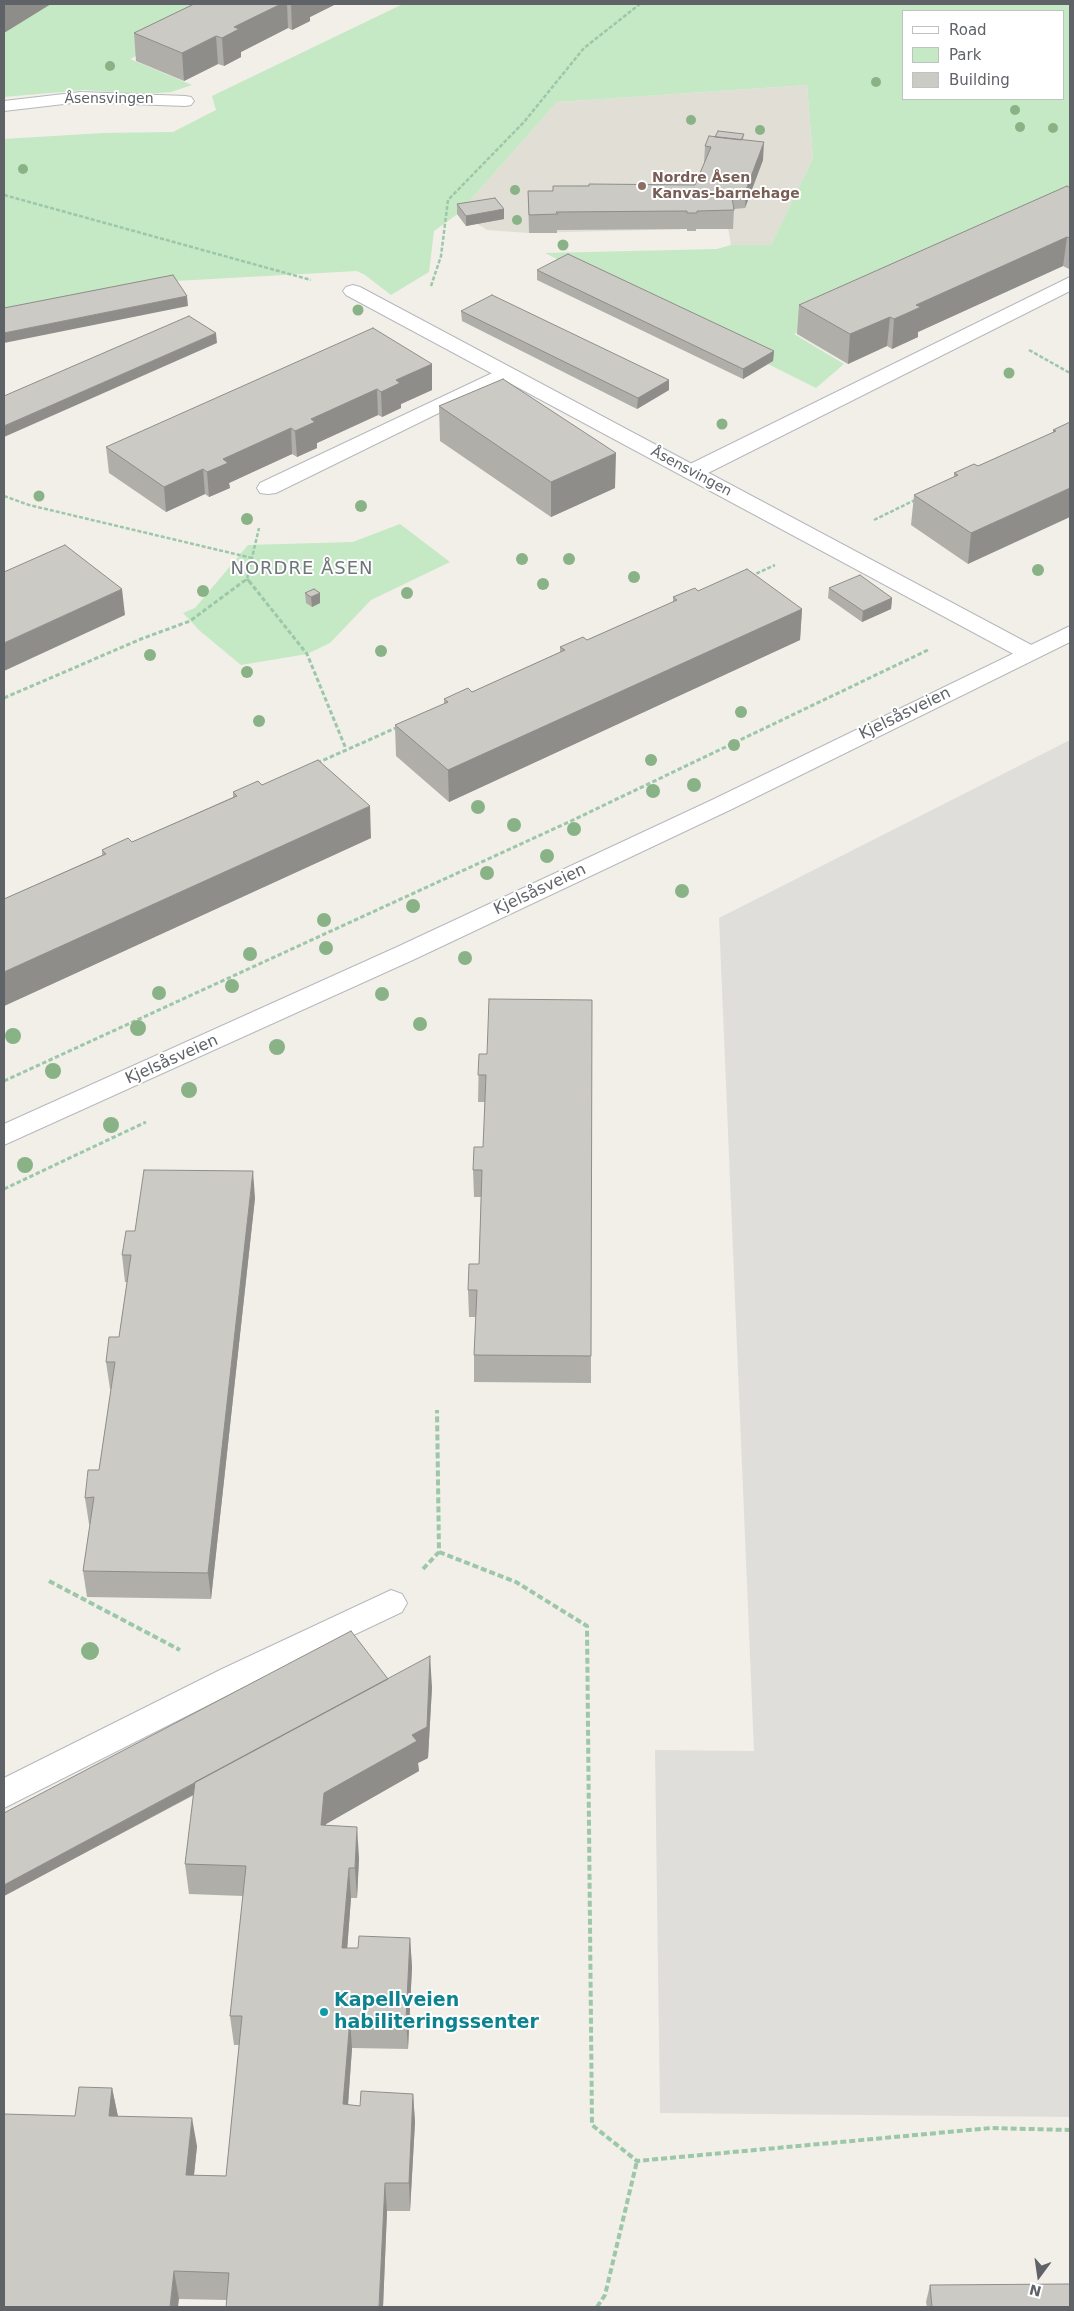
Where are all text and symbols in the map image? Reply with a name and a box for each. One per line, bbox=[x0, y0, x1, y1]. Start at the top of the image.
legend bbox=[902, 10, 1064, 100]
text: Road bbox=[949, 21, 987, 39]
text: Park bbox=[949, 46, 981, 64]
text: Building bbox=[949, 71, 1010, 89]
street label: Åsensvingen bbox=[64, 91, 154, 107]
place label: Nordre Åsen Kanvas-barnehage bbox=[652, 170, 800, 202]
marker: Nordre Åsen Kanvas-barnehage bbox=[636, 180, 648, 192]
street label: Åsensvingen bbox=[648, 444, 734, 500]
district label: NORDRE ÅSEN bbox=[229, 558, 375, 580]
street label: Kjelsåsveien bbox=[856, 684, 954, 744]
street label: Kjelsåsveien bbox=[491, 860, 589, 920]
street label: Kjelsåsveien bbox=[123, 1031, 221, 1089]
place label: Kapellveien habiliteringssenter bbox=[334, 1990, 539, 2034]
marker: Kapellveien habiliteringssenter bbox=[318, 2006, 330, 2018]
north arrow bbox=[1014, 2251, 1064, 2301]
text: N bbox=[1028, 2281, 1043, 2300]

